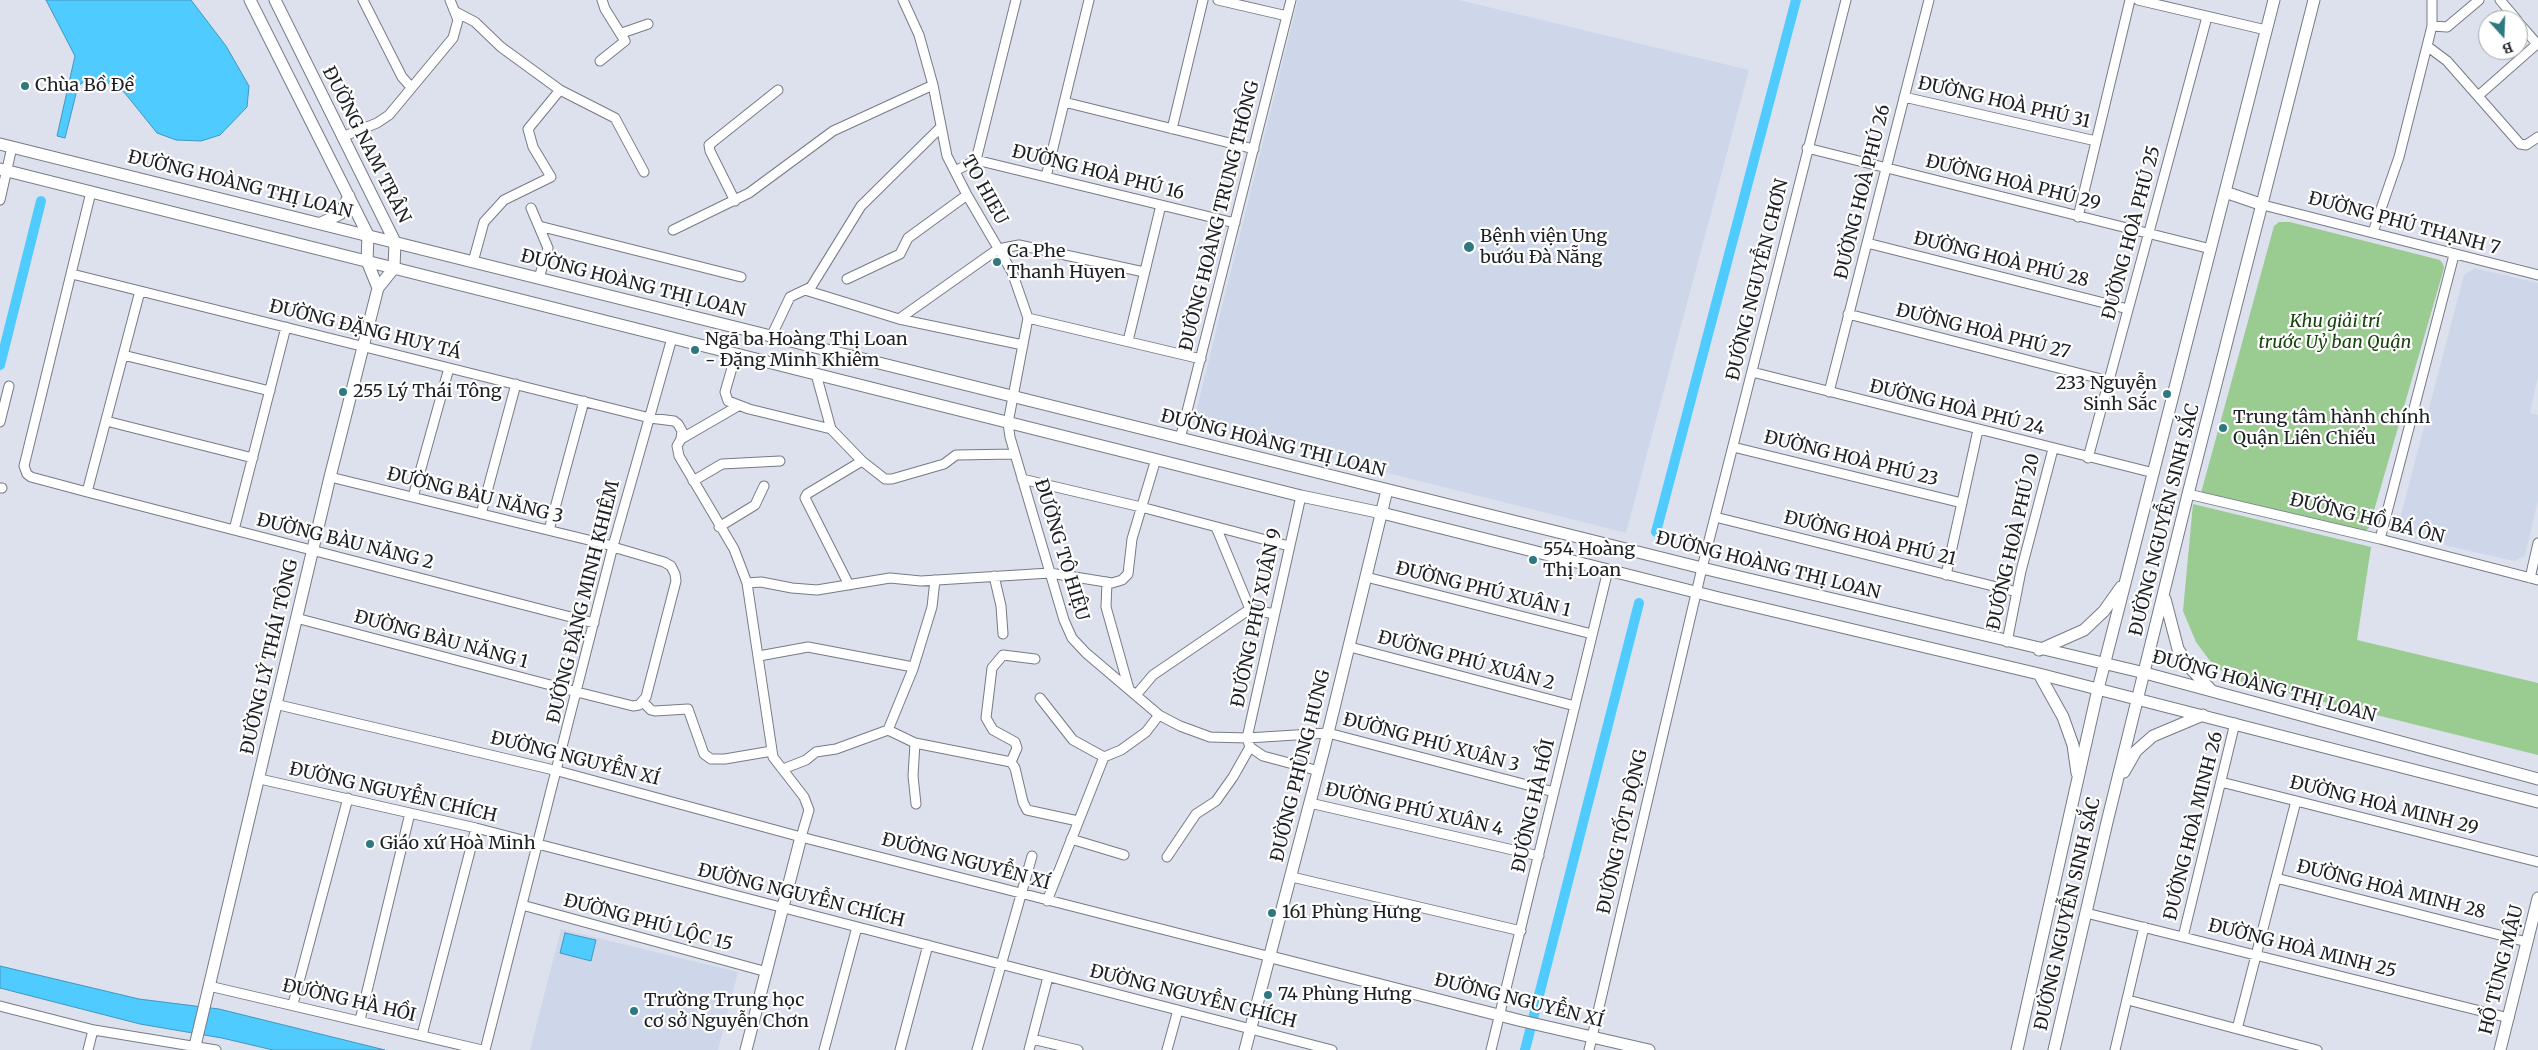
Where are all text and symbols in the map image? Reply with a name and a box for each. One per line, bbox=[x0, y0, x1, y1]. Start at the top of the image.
north arrow bbox=[2478, 10, 2528, 60]
text: B bbox=[2500, 38, 2515, 58]
street label: ĐƯỜNG NAM TRÂN bbox=[317, 63, 415, 227]
street label: ĐƯỜNG HOÀ PHÚ 31 bbox=[1916, 73, 2092, 133]
place label: Chùa Bồ Đề bbox=[35, 75, 134, 97]
street label: ĐƯỜNG HOÀNG TRUNG THÔNG bbox=[1176, 79, 1264, 353]
marker: Chùa Bồ Đề bbox=[19, 80, 31, 92]
street label: ĐƯỜNG HOÀ PHÚ 26 bbox=[1831, 102, 1895, 282]
street label: ĐƯỜNG HOÀ PHÚ 16 bbox=[1010, 141, 1186, 205]
street label: ĐƯỜNG HOÀ PHÚ 25 bbox=[2098, 144, 2166, 322]
street label: ĐƯỜNG HOÀNG THỊ LOAN bbox=[125, 147, 355, 223]
street label: ĐƯỜNG HOÀ PHÚ 29 bbox=[1923, 151, 2103, 215]
street label: TO HIEU bbox=[956, 152, 1012, 228]
street label: ĐƯỜNG NGUYỄN CHƠN bbox=[1722, 177, 1794, 383]
street label: ĐƯỜNG PHÚ THẠNH 7 bbox=[2306, 188, 2502, 260]
place label: Bệnh viện Ung bướu Đà Nẵng bbox=[1480, 226, 1607, 268]
street label: ĐƯỜNG HOÀ PHÚ 28 bbox=[1911, 228, 2091, 292]
marker: Bệnh viện Ung bướu Đà Nẵng bbox=[1462, 240, 1476, 254]
place label: Ca Phe Thanh Huyen bbox=[1007, 241, 1126, 284]
street label: ĐƯỜNG HOÀNG THỊ LOAN bbox=[518, 246, 748, 322]
marker: Ca Phe Thanh Huyen bbox=[991, 256, 1003, 268]
street label: ĐƯỜNG ĐẶNG HUY TÁ bbox=[267, 296, 463, 364]
street label: ĐƯỜNG HOÀ PHÚ 27 bbox=[1894, 300, 2072, 364]
park label: Khu giải trí trước Uỷ ban Quận bbox=[2259, 311, 2411, 354]
place label: Ngã ba Hoàng Thị Loan - Đặng Minh Khiêm bbox=[705, 329, 908, 372]
marker: Ngã ba Hoàng Thị Loan - Đặng Minh Khiêm bbox=[689, 344, 701, 356]
place label: 233 Nguyễn Sinh Sắc bbox=[2056, 373, 2157, 416]
street label: ĐƯỜNG HOÀ PHÚ 24 bbox=[1867, 376, 2047, 440]
place label: 255 Lý Thái Tông bbox=[353, 381, 502, 403]
marker: 255 Lý Thái Tông bbox=[337, 386, 349, 398]
marker: 233 Nguyễn Sinh Sắc bbox=[2161, 388, 2173, 400]
street label: ĐƯỜNG NGUYỄN SINH SẮC bbox=[2126, 402, 2204, 638]
street label: ĐƯỜNG HOÀNG THỊ LOAN bbox=[1158, 406, 1388, 482]
place label: Trung tâm hành chính Quận Liên Chiểu bbox=[2233, 407, 2430, 449]
marker: Trung tâm hành chính Quận Liên Chiểu bbox=[2217, 422, 2229, 434]
street label: ĐƯỜNG HOÀ PHÚ 23 bbox=[1762, 427, 1940, 491]
street label: ĐƯỜNG HOÀ PHÚ 20 bbox=[1983, 452, 2045, 632]
street label: ĐƯỜNG BÀU NĂNG 3 bbox=[385, 464, 565, 528]
street label: ĐƯỜNG TÔ HIỆU bbox=[1029, 477, 1093, 623]
street label: ĐƯỜNG ĐẶNG MINH KHIÊM bbox=[543, 478, 625, 726]
street label: ĐƯỜNG HỒ BÁ ÔN bbox=[2287, 489, 2447, 549]
street label: ĐƯỜNG HOÀ PHÚ 21 bbox=[1782, 507, 1958, 571]
street label: ĐƯỜNG BÀU NĂNG 2 bbox=[254, 510, 436, 574]
street label: ĐƯỜNG PHÚ XUÂN 9 bbox=[1227, 527, 1287, 709]
street label: ĐƯỜNG HOÀNG THỊ LOAN bbox=[1653, 528, 1883, 604]
place label: 554 Hoàng Thị Loan bbox=[1543, 539, 1635, 582]
marker: 554 Hoàng Thị Loan bbox=[1527, 554, 1539, 566]
street label: ĐƯỜNG LÝ THÁI TÔNG bbox=[237, 557, 303, 757]
street label: ĐƯỜNG PHÚ XUÂN 1 bbox=[1393, 558, 1573, 622]
street label: ĐƯỜNG BÀU NĂNG 1 bbox=[352, 606, 530, 674]
street label: ĐƯỜNG PHÚ XUÂN 2 bbox=[1375, 627, 1557, 695]
street label: ĐƯỜNG HOÀNG THỊ LOAN bbox=[2150, 647, 2378, 727]
street label: ĐƯỜNG PHÙNG HƯNG bbox=[1267, 668, 1335, 864]
street label: ĐƯỜNG PHÚ XUÂN 3 bbox=[1341, 709, 1521, 777]
street label: ĐƯỜNG NGUYỄN XÍ bbox=[488, 728, 662, 790]
street label: ĐƯỜNG HOÀ MINH 26 bbox=[2160, 729, 2228, 923]
street label: ĐƯỜNG HÀ HỒI bbox=[1508, 737, 1560, 875]
street label: ĐƯỜNG TỐT ĐỘNG bbox=[1594, 748, 1652, 916]
street label: ĐƯỜNG NGUYỄN CHÍCH bbox=[287, 759, 499, 827]
street label: ĐƯỜNG HOÀ MINH 29 bbox=[2287, 772, 2481, 840]
street label: ĐƯỜNG PHÚ XUÂN 4 bbox=[1323, 779, 1505, 841]
street label: ĐƯỜNG NGUYỄN SINH SẮC bbox=[2031, 795, 2105, 1033]
street label: ĐƯỜNG NGUYỄN XÍ bbox=[879, 829, 1053, 895]
place label: Giáo xứ Hoà Minh bbox=[380, 833, 536, 855]
marker: Giáo xứ Hoà Minh bbox=[364, 838, 376, 850]
street label: ĐƯỜNG HOÀ MINH 28 bbox=[2294, 856, 2488, 924]
street label: ĐƯỜNG NGUYỄN CHÍCH bbox=[695, 860, 907, 932]
street label: ĐƯỜNG PHÚ LỘC 15 bbox=[561, 890, 735, 956]
place label: 161 Phùng Hưng bbox=[1282, 902, 1421, 924]
street label: HỒ TÙNG MẬU bbox=[2475, 903, 2529, 1037]
marker: 161 Phùng Hưng bbox=[1266, 907, 1278, 919]
street label: ĐƯỜNG HOÀ MINH 25 bbox=[2206, 915, 2398, 983]
street label: ĐƯỜNG NGUYỄN CHÍCH bbox=[1087, 961, 1299, 1033]
street label: ĐƯỜNG NGUYỄN XÍ bbox=[1432, 970, 1606, 1032]
street label: ĐƯỜNG HÀ HỒI bbox=[280, 975, 418, 1027]
place label: 74 Phùng Hưng bbox=[1278, 984, 1412, 1006]
marker: 74 Phùng Hưng bbox=[1262, 989, 1274, 1001]
place label: Trường Trung học cơ sở Nguyễn Chơn bbox=[644, 990, 809, 1032]
marker: Trường Trung học cơ sở Nguyễn Chơn bbox=[628, 1005, 640, 1017]

